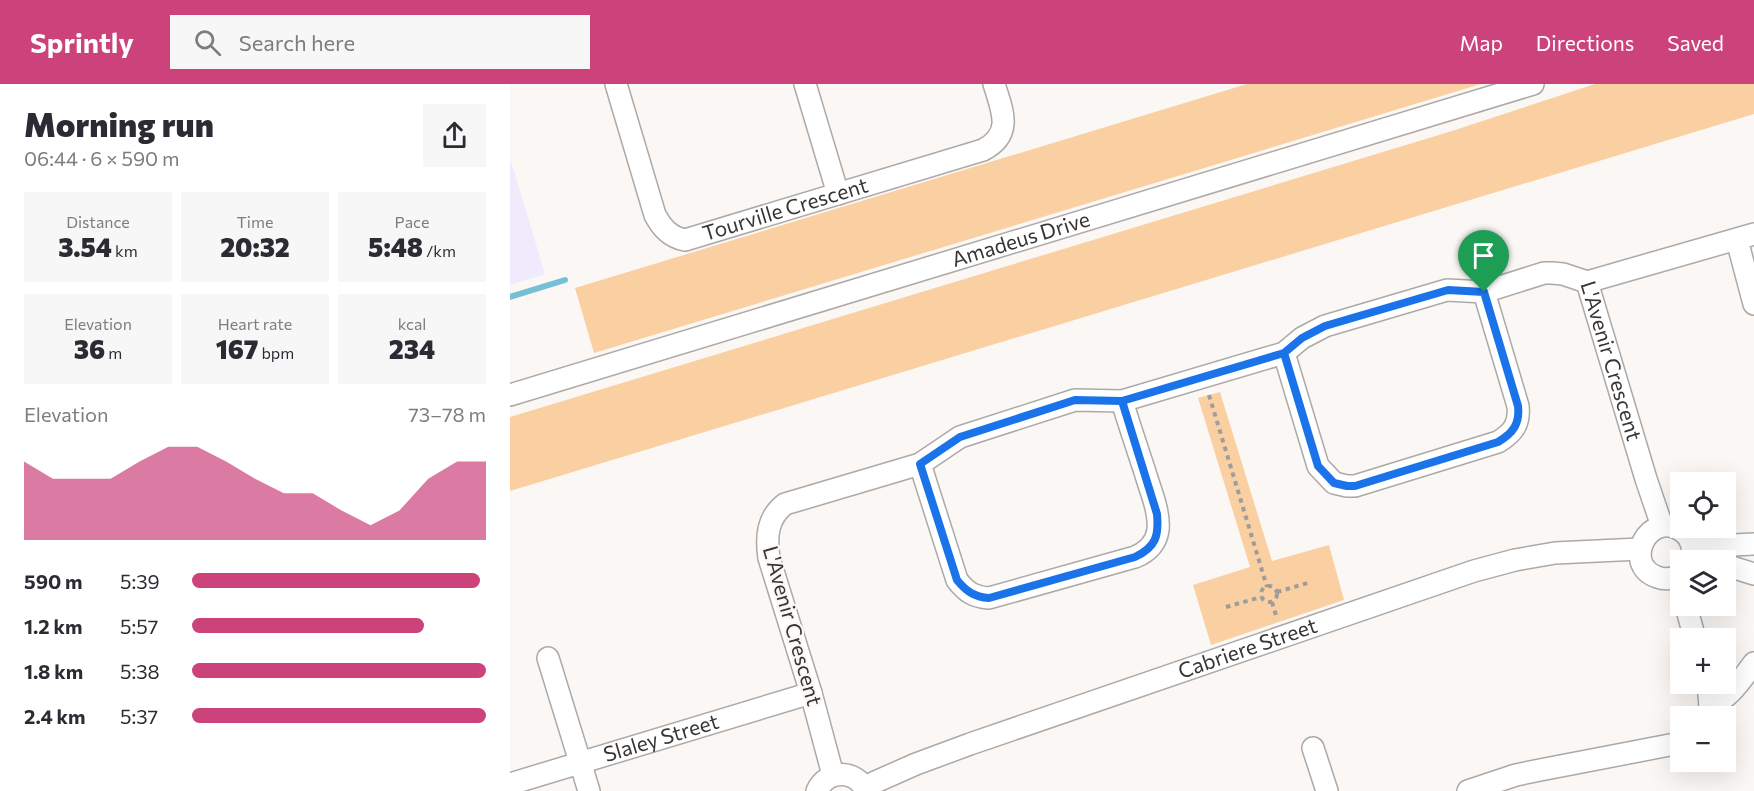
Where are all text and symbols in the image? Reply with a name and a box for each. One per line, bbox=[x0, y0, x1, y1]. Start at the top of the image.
search box bbox=[170, 15, 590, 69]
text: Sprintly bbox=[30, 25, 134, 59]
icon: search bbox=[191, 26, 224, 59]
text: Search here bbox=[239, 29, 355, 56]
text: Map bbox=[1460, 30, 1503, 55]
text: Directions bbox=[1536, 30, 1634, 55]
text: Saved bbox=[1667, 30, 1724, 55]
text: Morning run bbox=[24, 103, 214, 144]
button: share bbox=[423, 104, 486, 167]
text: 06:44 · 6 × 590 m bbox=[24, 146, 179, 170]
street label: Tourville Crescent bbox=[699, 171, 871, 245]
street label: Amadeus Drive bbox=[948, 205, 1093, 271]
text: Distance bbox=[66, 212, 130, 231]
text: Time bbox=[237, 212, 273, 231]
text: Pace bbox=[395, 212, 429, 231]
pin bbox=[1458, 230, 1509, 292]
text: 3.54 bbox=[58, 231, 112, 262]
text: 20:32 bbox=[220, 231, 290, 262]
text: 5:48 bbox=[368, 231, 423, 262]
icon: arrive bbox=[1467, 239, 1500, 272]
text: km bbox=[112, 241, 138, 260]
text: /km bbox=[423, 241, 456, 260]
street label: L'Avenir Crescent bbox=[1576, 278, 1648, 443]
text: Elevation bbox=[64, 314, 132, 333]
text: Heart rate bbox=[218, 314, 292, 333]
text: kcal bbox=[398, 314, 426, 333]
text: 36 bbox=[74, 333, 105, 364]
text: 167 bbox=[216, 333, 258, 364]
text: 234 bbox=[389, 333, 435, 364]
text: m bbox=[105, 343, 122, 362]
text: bpm bbox=[258, 343, 294, 362]
text: Elevation bbox=[24, 402, 109, 426]
text: 73–78 m bbox=[408, 402, 486, 426]
map controls bbox=[1670, 472, 1736, 772]
button: locate bbox=[1670, 472, 1736, 538]
street label: L'Avenir Crescent bbox=[759, 543, 828, 708]
button: layers bbox=[1670, 550, 1736, 616]
text: 590 m bbox=[24, 569, 83, 593]
text: 5:39 bbox=[120, 569, 160, 593]
street label: Cabriere Street bbox=[1174, 612, 1320, 683]
text: 1.2 km bbox=[24, 614, 82, 638]
text: 5:57 bbox=[120, 614, 158, 638]
button: + bbox=[1670, 628, 1736, 694]
text: 1.8 km bbox=[24, 659, 83, 683]
text: 5:38 bbox=[120, 659, 160, 683]
text: 2.4 km bbox=[24, 704, 86, 728]
text: 5:37 bbox=[120, 704, 158, 728]
button: − bbox=[1670, 706, 1736, 772]
street label: Slaley Street bbox=[600, 708, 721, 766]

